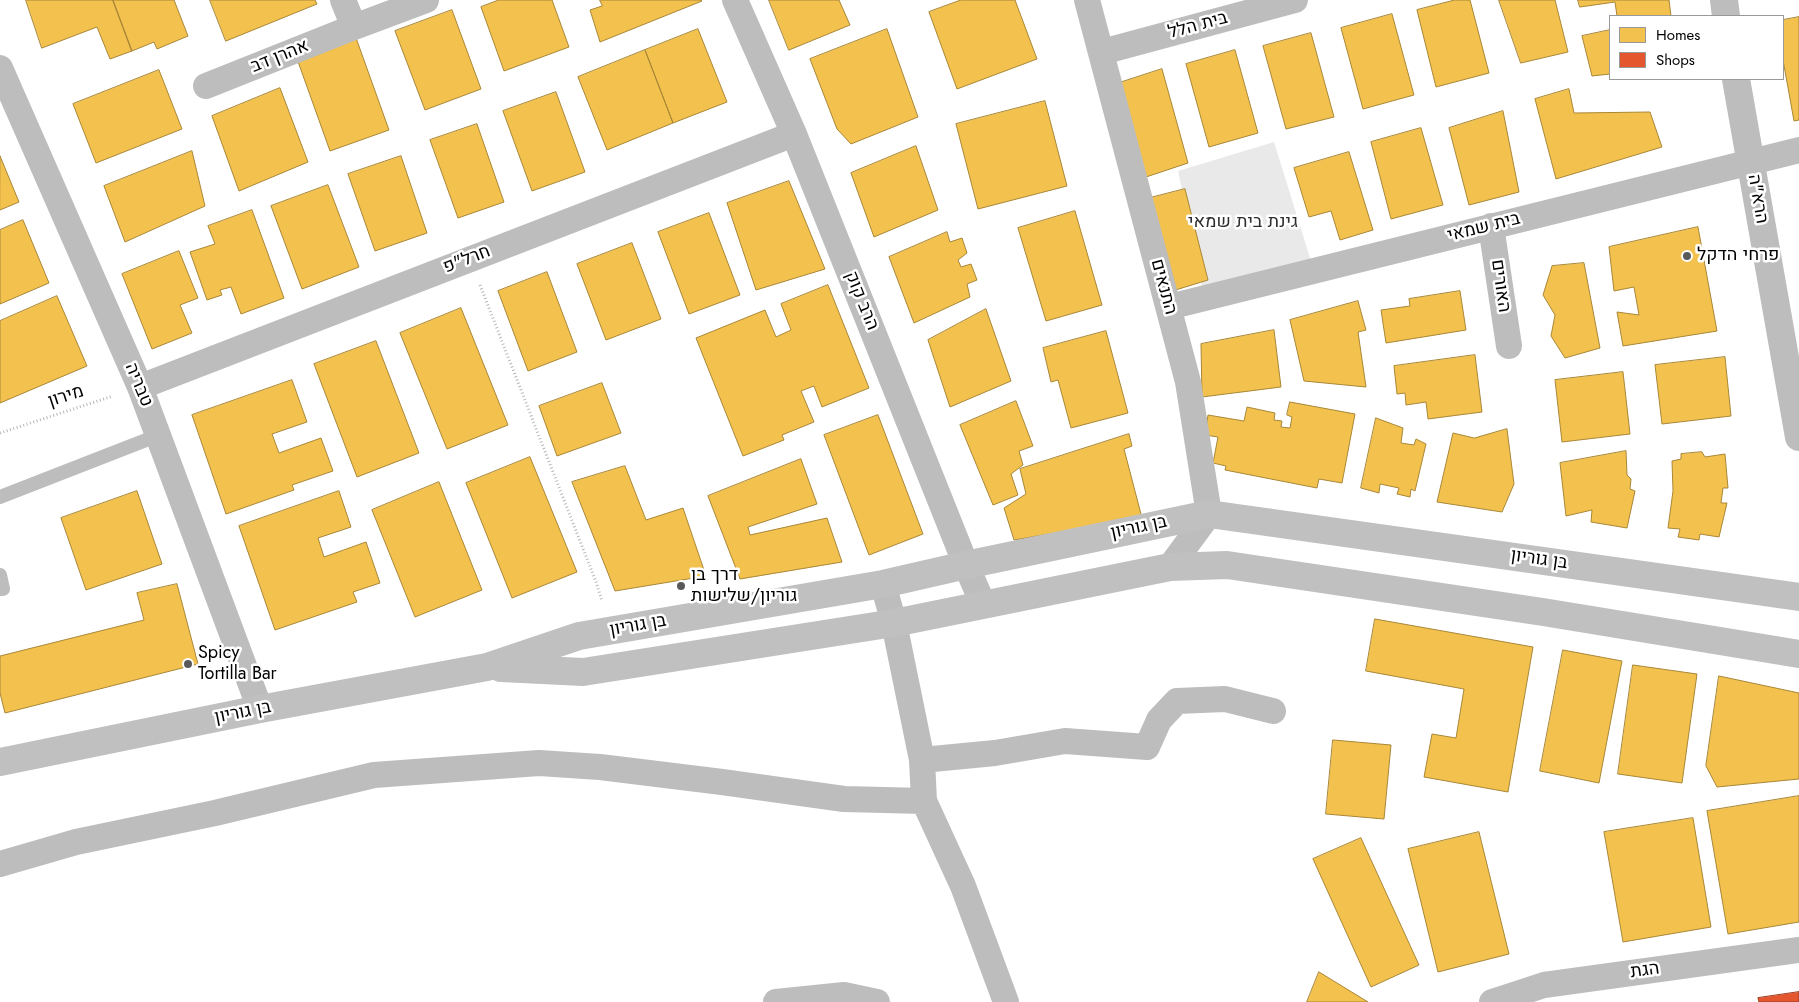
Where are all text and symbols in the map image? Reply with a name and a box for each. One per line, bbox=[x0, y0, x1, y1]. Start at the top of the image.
street label: בית הלל bbox=[1166, 8, 1230, 44]
legend bbox=[1609, 15, 1784, 80]
text: Homes bbox=[1656, 24, 1700, 46]
street label: אהרן דב bbox=[248, 36, 312, 78]
text: Shops bbox=[1656, 49, 1695, 71]
street label: הרא"ה bbox=[1742, 173, 1772, 225]
street label: בית שמאי bbox=[1445, 209, 1523, 247]
park label: גינת בית שמאי bbox=[1188, 212, 1298, 234]
street label: חרל"פ bbox=[440, 241, 494, 279]
place label: פרחי הדקל bbox=[1697, 245, 1779, 267]
marker: פרחי הדקל bbox=[1681, 250, 1693, 262]
street label: התנאים bbox=[1145, 257, 1181, 317]
street label: האורים bbox=[1486, 258, 1514, 314]
street label: הרב קוק bbox=[839, 268, 883, 334]
street label: טבריה bbox=[119, 360, 157, 410]
street label: מירון bbox=[45, 381, 87, 413]
street label: בן גוריון bbox=[1109, 512, 1169, 544]
street label: בן גוריון bbox=[1509, 545, 1569, 575]
place label: דרך בן גוריון/שלישות bbox=[691, 565, 797, 608]
marker: דרך בן גוריון/שלישות bbox=[675, 580, 687, 592]
street label: בן גוריון bbox=[608, 610, 668, 642]
place label: Spicy Tortilla Bar bbox=[198, 643, 277, 686]
marker: Spicy Tortilla Bar bbox=[182, 658, 194, 670]
street label: בן גוריון bbox=[213, 697, 273, 729]
street label: הגת bbox=[1629, 958, 1661, 984]

